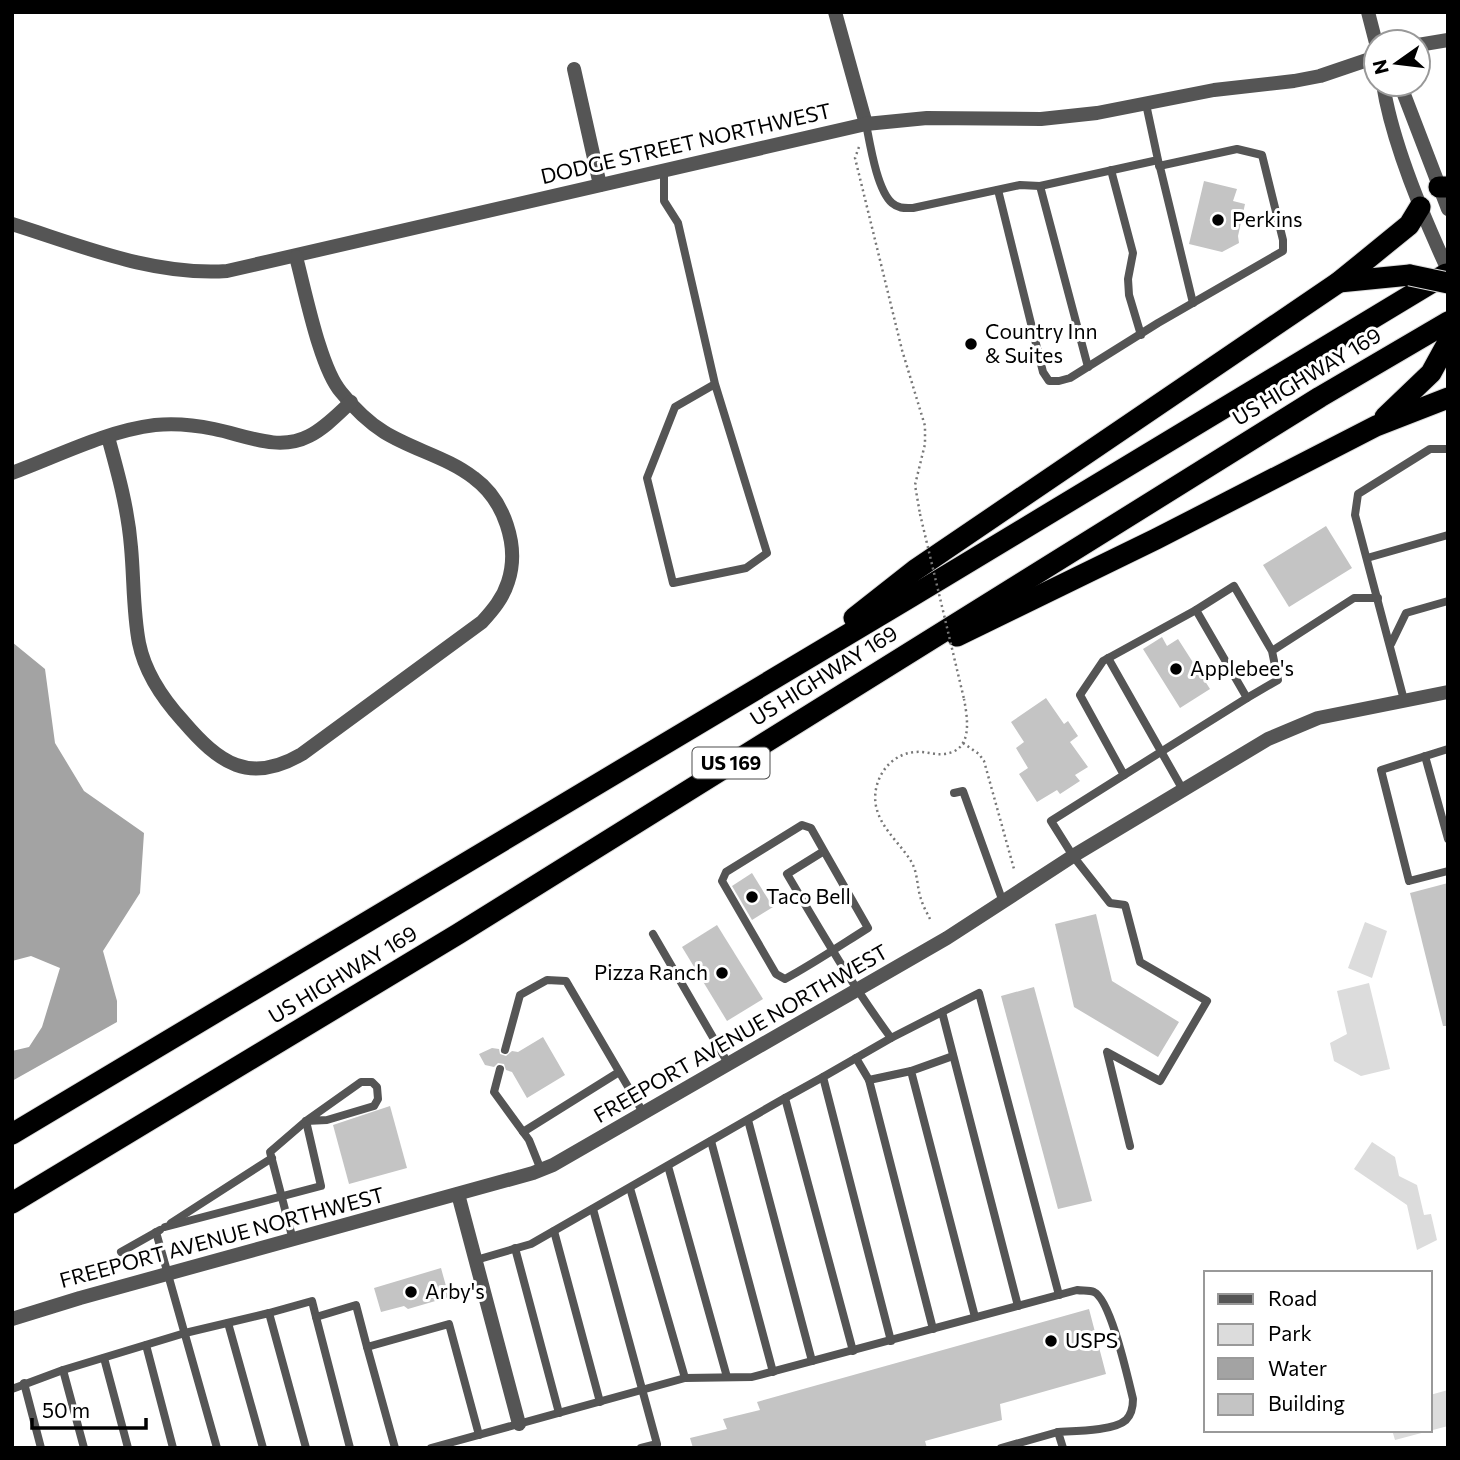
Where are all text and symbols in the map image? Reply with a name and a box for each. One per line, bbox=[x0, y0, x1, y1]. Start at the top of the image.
north arrow bbox=[1362, 28, 1432, 98]
text: N bbox=[1367, 58, 1393, 77]
street label: DODGE STREET NORTHWEST bbox=[538, 97, 833, 188]
place label: Perkins bbox=[1232, 206, 1303, 231]
marker: Perkins bbox=[1210, 212, 1226, 228]
place label: Country Inn & Suites bbox=[985, 318, 1098, 367]
street label: US HIGHWAY 169 bbox=[1227, 322, 1385, 430]
marker: Country Inn & Suites bbox=[963, 336, 979, 352]
street label: US HIGHWAY 169 bbox=[745, 619, 901, 730]
place label: Applebee's bbox=[1190, 655, 1294, 680]
marker: Applebee's bbox=[1168, 661, 1184, 677]
road number: US 169 bbox=[692, 748, 770, 778]
place label: Taco Bell bbox=[766, 883, 851, 908]
marker: Taco Bell bbox=[744, 889, 760, 905]
street label: US HIGHWAY 169 bbox=[263, 920, 421, 1028]
street label: FREEPORT AVENUE NORTHWEST bbox=[589, 938, 892, 1127]
place label: Pizza Ranch bbox=[594, 959, 708, 984]
marker: Pizza Ranch bbox=[714, 965, 730, 981]
street label: FREEPORT AVENUE NORTHWEST bbox=[56, 1181, 387, 1292]
legend bbox=[1204, 1271, 1432, 1432]
place label: Arby's bbox=[425, 1278, 485, 1303]
marker: Arby's bbox=[403, 1284, 419, 1300]
text: Road bbox=[1268, 1285, 1317, 1310]
text: Park bbox=[1268, 1320, 1312, 1345]
place label: USPS bbox=[1065, 1327, 1118, 1352]
marker: USPS bbox=[1043, 1333, 1059, 1349]
text: Water bbox=[1268, 1355, 1327, 1380]
scale bar bbox=[32, 1386, 145, 1430]
text: Building bbox=[1268, 1390, 1345, 1415]
text: 50 m bbox=[42, 1397, 90, 1422]

